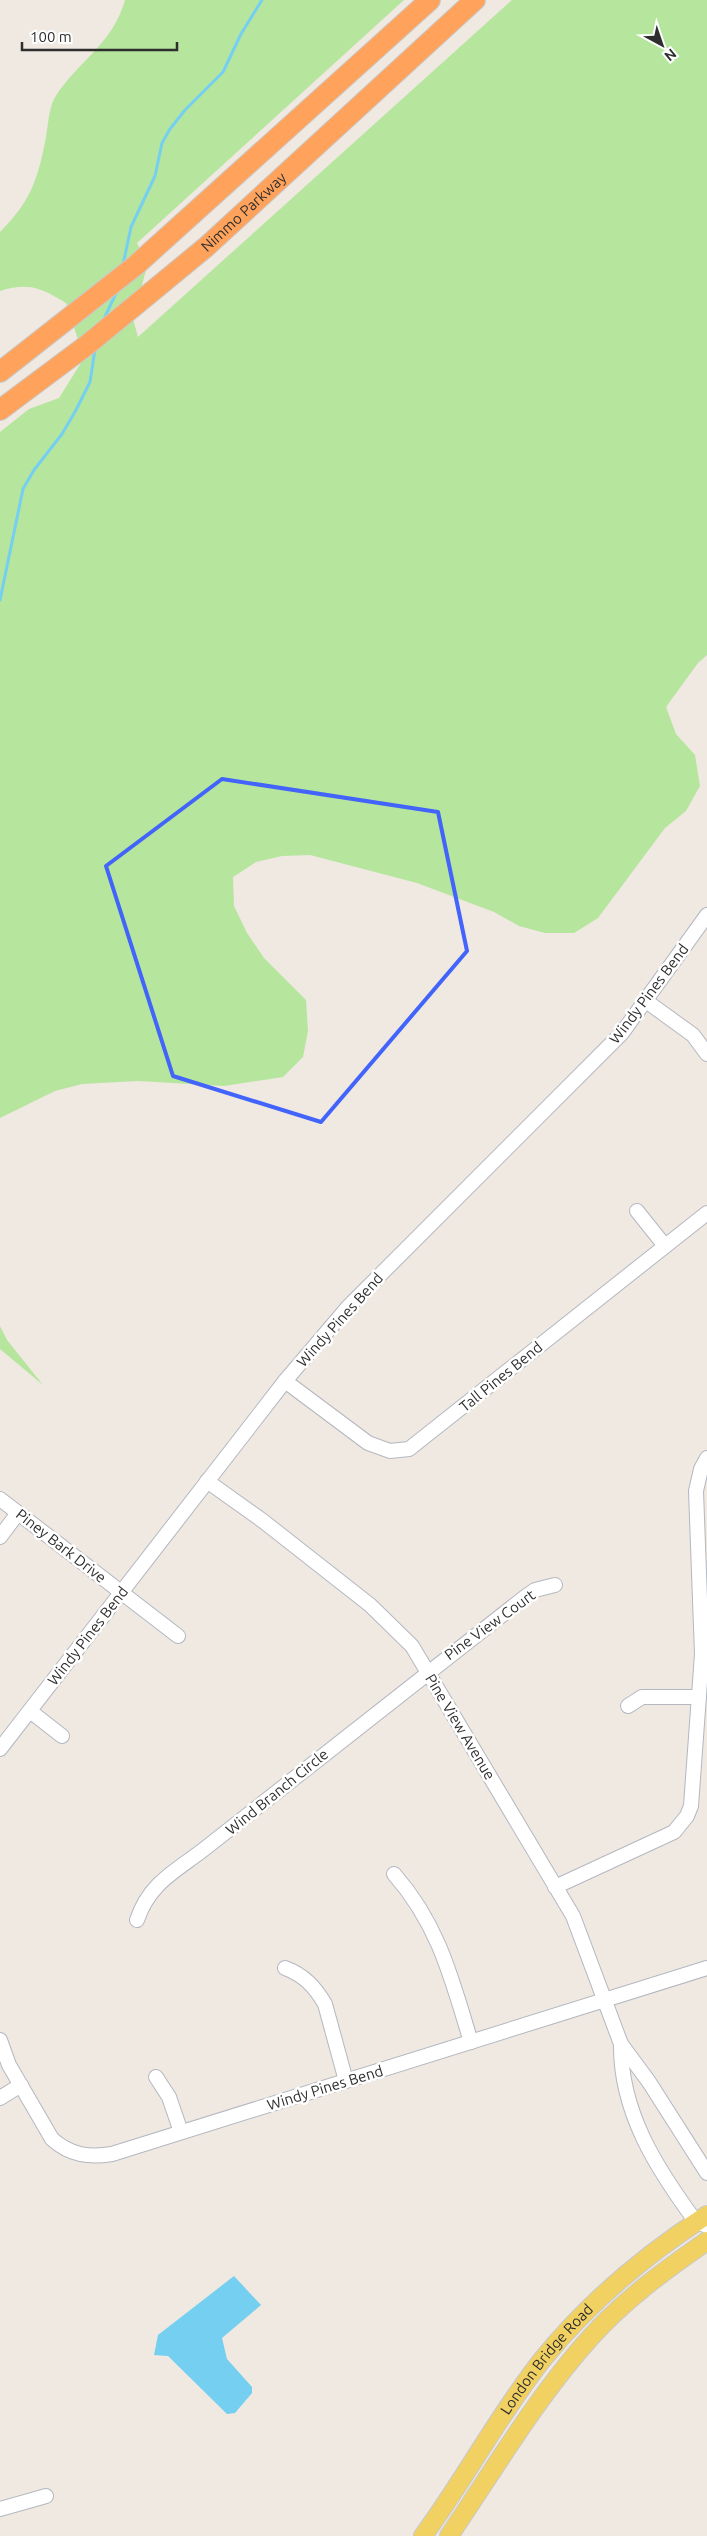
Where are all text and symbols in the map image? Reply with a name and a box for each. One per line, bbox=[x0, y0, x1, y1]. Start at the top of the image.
scale bar bbox=[22, 20, 178, 52]
north arrow bbox=[637, 20, 687, 70]
text: 100 m bbox=[30, 28, 72, 45]
text: N bbox=[661, 45, 680, 64]
street label: Nimmo Parkway bbox=[198, 169, 289, 255]
street label: Windy Pines Bend bbox=[606, 941, 692, 1047]
street label: Windy Pines Bend bbox=[293, 1269, 386, 1370]
street label: Tall Pines Bend bbox=[456, 1338, 545, 1415]
street label: Piney Bark Drive bbox=[13, 1505, 110, 1586]
street label: Windy Pines Bend bbox=[44, 1583, 131, 1688]
street label: Pine View Court bbox=[441, 1586, 538, 1663]
street label: Pine View Avenue bbox=[422, 1671, 499, 1783]
street label: Wind Branch Circle bbox=[222, 1745, 331, 1838]
street label: Windy Pines Bend bbox=[265, 2062, 385, 2113]
street label: London Bridge Road bbox=[497, 2300, 596, 2417]

